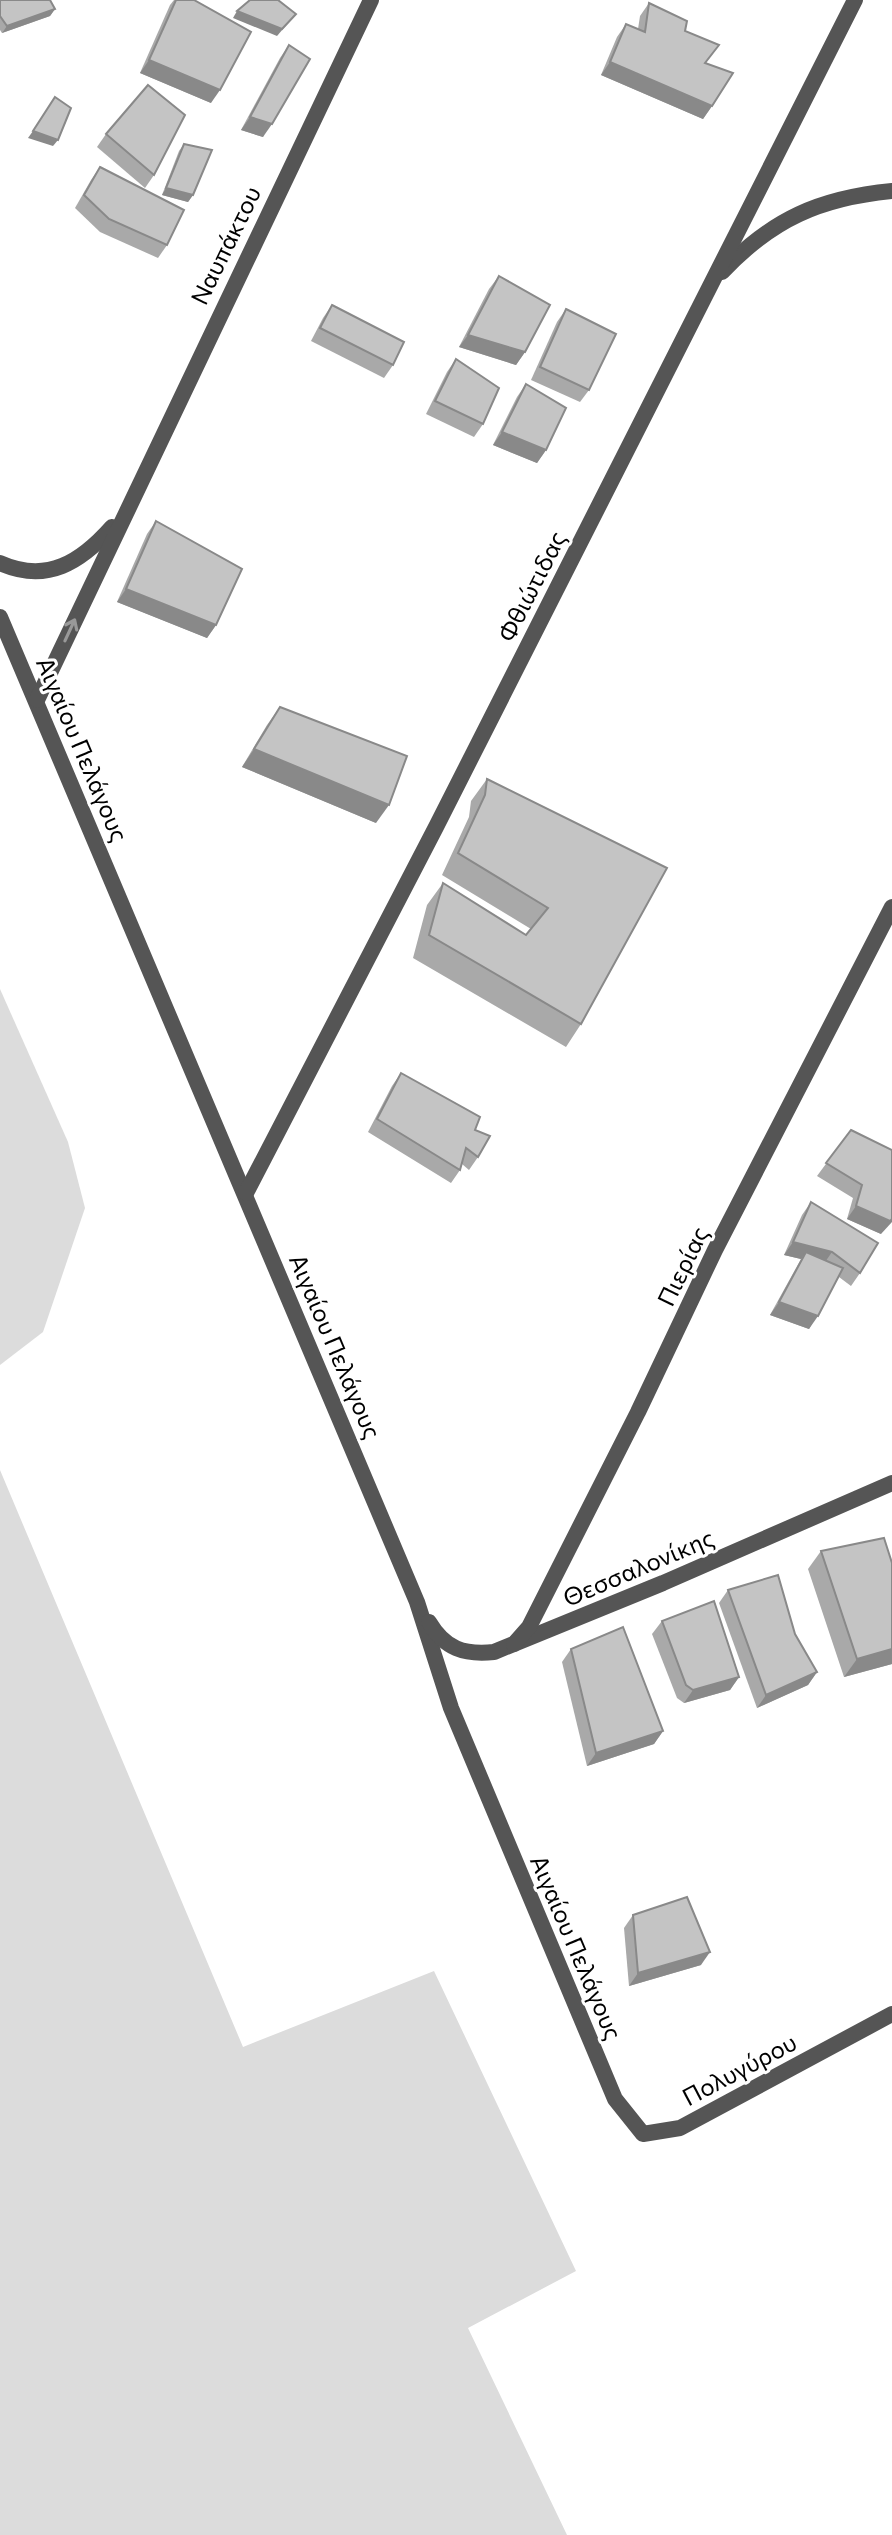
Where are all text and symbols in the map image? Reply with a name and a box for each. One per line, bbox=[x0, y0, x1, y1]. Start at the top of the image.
street label: Ναυπάκτου bbox=[184, 181, 266, 309]
street label: Φθιώτιδας bbox=[491, 526, 571, 646]
one-way arrow bbox=[63, 618, 78, 642]
street label: Αιγαίου Πελάγους bbox=[31, 652, 135, 846]
street label: Πιερίας bbox=[650, 1221, 714, 1311]
street label: Αιγαίου Πελάγους bbox=[284, 1249, 388, 1443]
street label: Θεσσαλονίκης bbox=[558, 1522, 718, 1612]
street label: Αιγαίου Πελάγους bbox=[525, 1850, 629, 2044]
street label: Πολυγύρου bbox=[677, 2027, 801, 2111]

